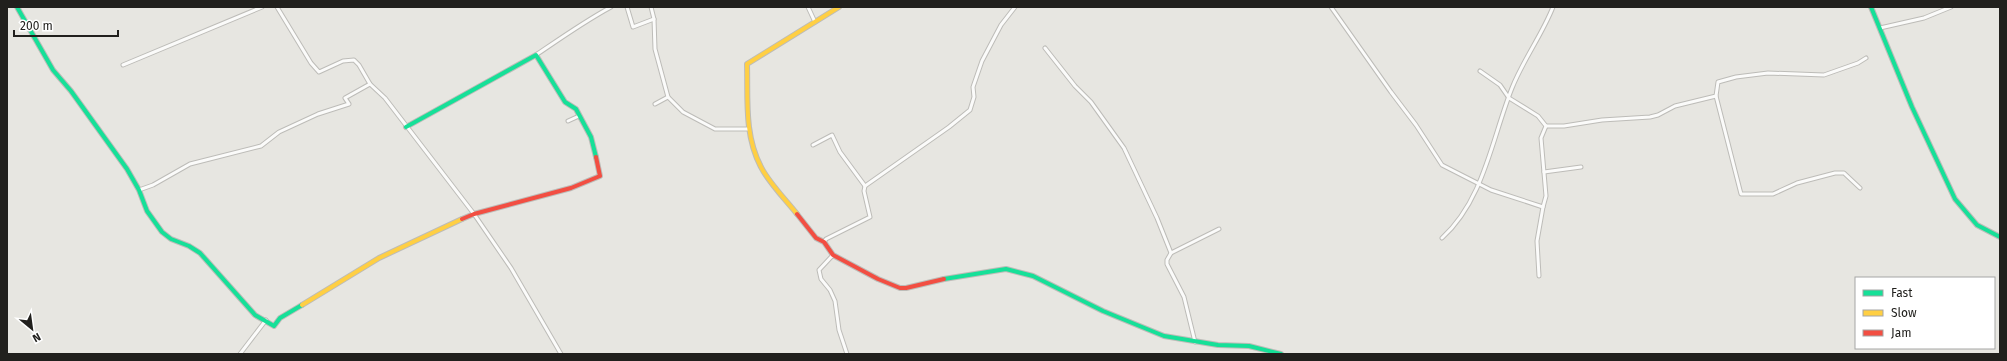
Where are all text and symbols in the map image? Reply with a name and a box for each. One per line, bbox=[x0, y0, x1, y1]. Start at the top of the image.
scale bar bbox=[14, 12, 118, 38]
text: 200 m bbox=[20, 19, 53, 33]
legend bbox=[1855, 277, 1995, 349]
text: Fast bbox=[1891, 286, 1913, 300]
text: Slow bbox=[1891, 306, 1917, 320]
north arrow bbox=[12, 309, 52, 349]
text: Jam bbox=[1891, 326, 1911, 340]
text: N bbox=[30, 330, 43, 345]

